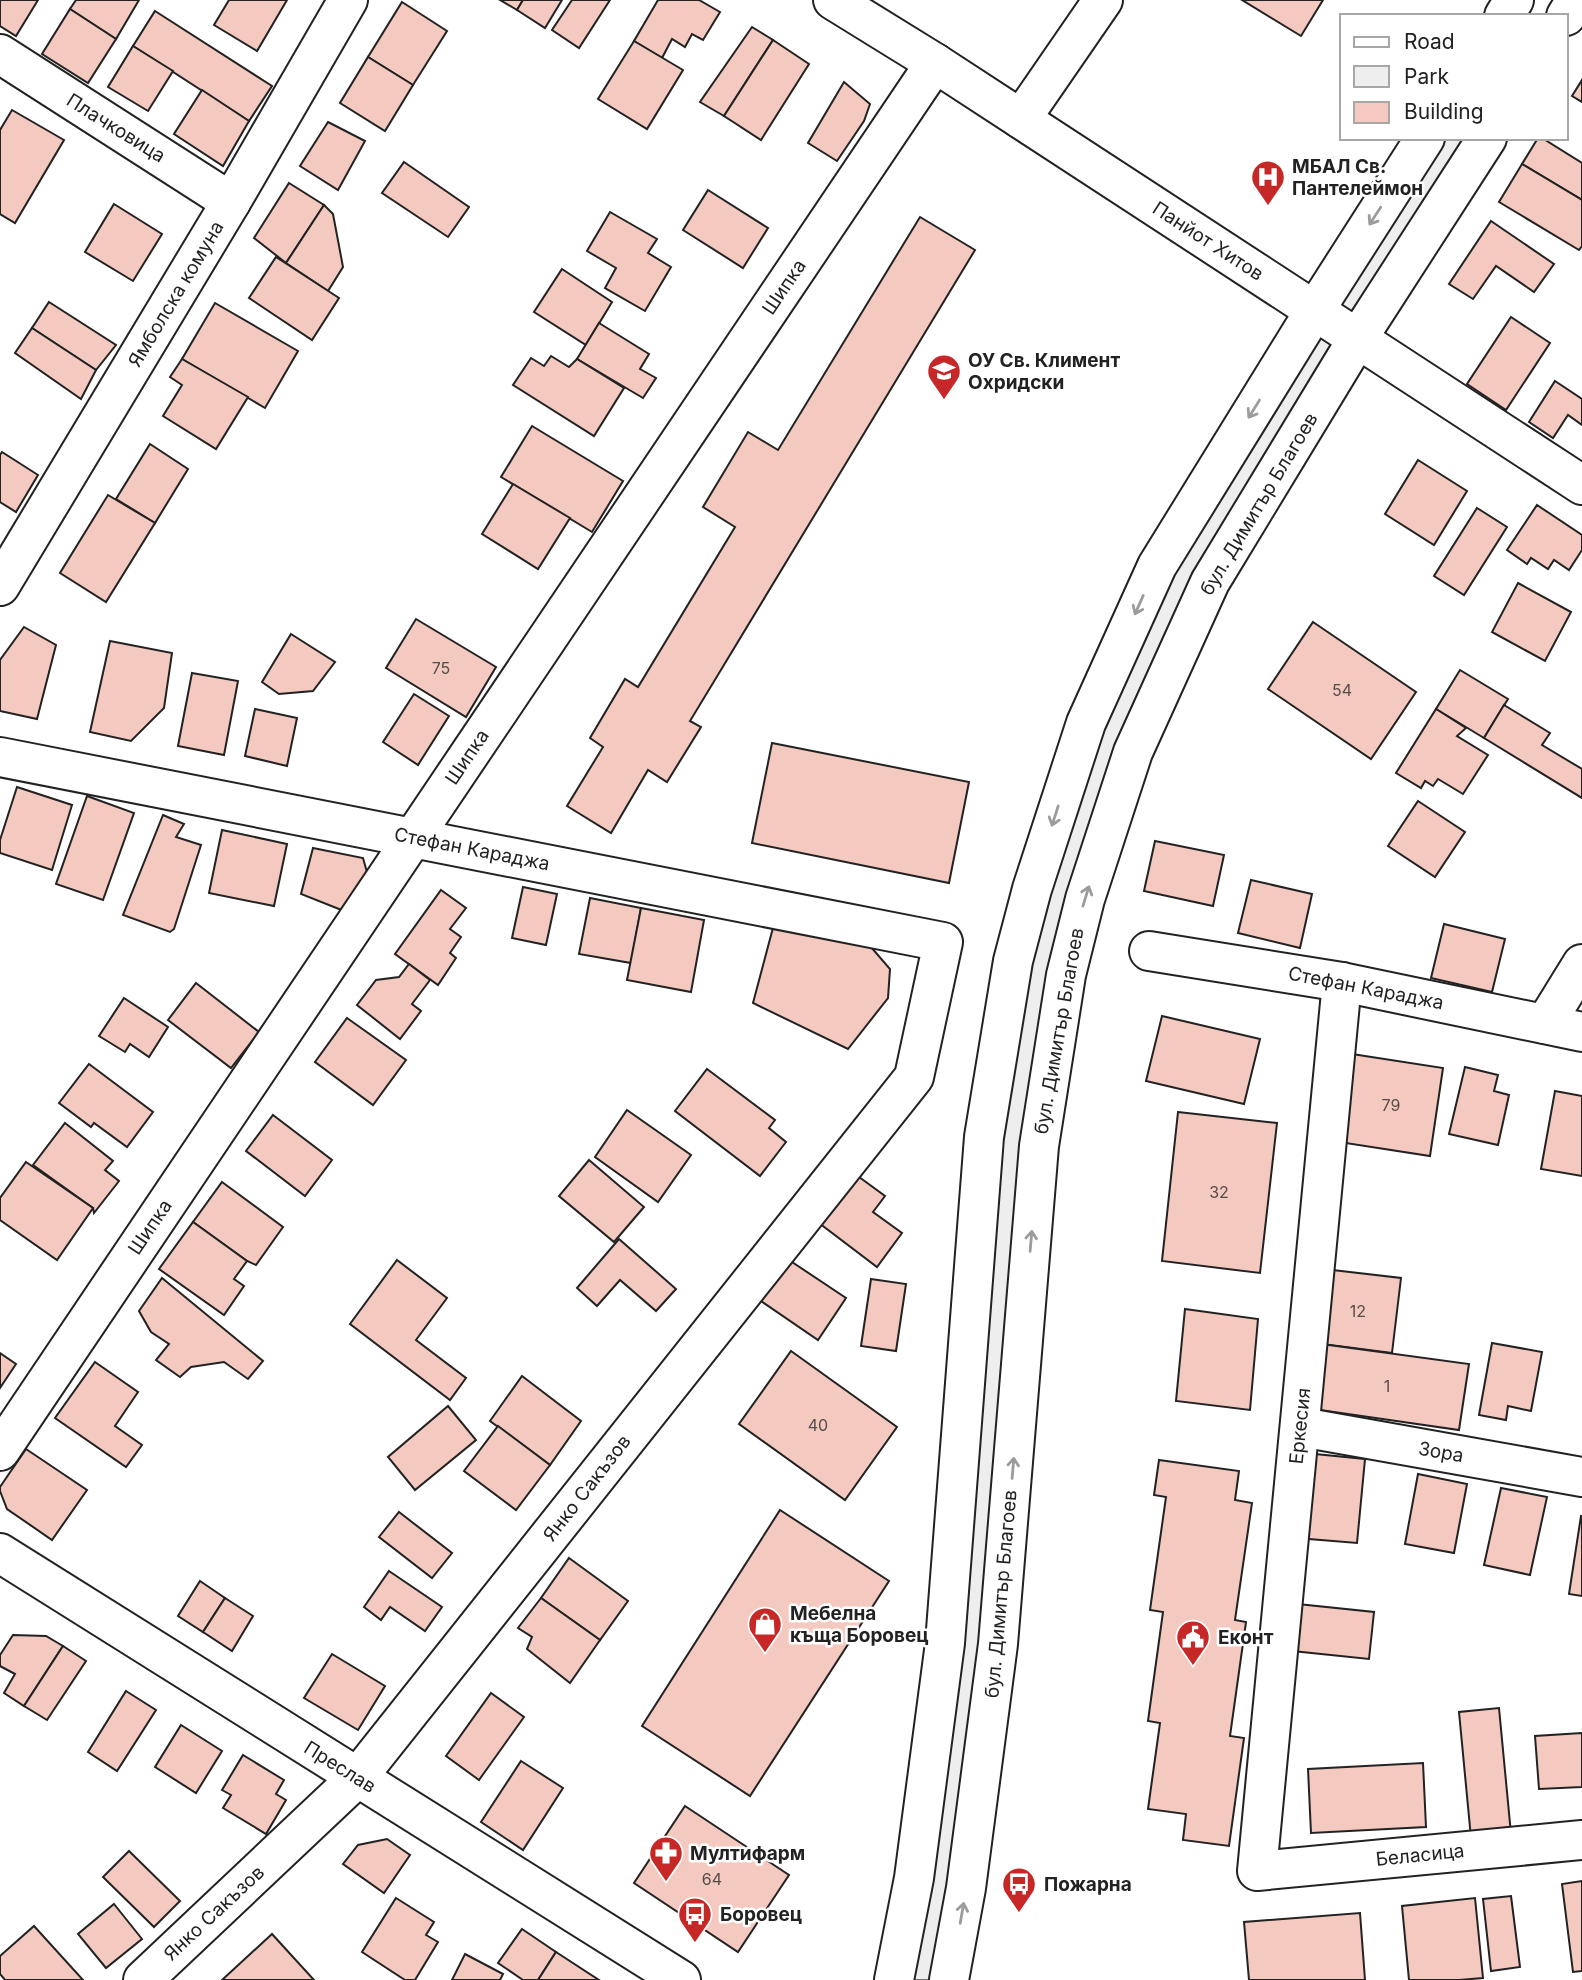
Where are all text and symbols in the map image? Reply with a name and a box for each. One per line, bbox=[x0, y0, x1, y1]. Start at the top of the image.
legend bbox=[1340, 14, 1568, 140]
text: Road bbox=[1404, 29, 1455, 54]
text: Park bbox=[1404, 64, 1449, 89]
street label: Плачковица bbox=[62, 89, 170, 167]
text: Building bbox=[1404, 99, 1484, 124]
place label: МБАЛ Св. Пантелеймон bbox=[1292, 155, 1423, 200]
hospital icon: МБАЛ Св. Пантелеймон bbox=[1249, 158, 1287, 207]
street label: Панйот Хитов bbox=[1148, 197, 1268, 285]
one-way arrow bbox=[1367, 206, 1381, 226]
street label: Ямболска комуна bbox=[123, 217, 229, 371]
street label: Шипка bbox=[757, 255, 811, 319]
place label: ОУ Св. Климент Охридски bbox=[968, 349, 1120, 394]
school or university icon: ОУ Св. Климент Охридски bbox=[925, 352, 963, 401]
one-way arrow bbox=[1246, 398, 1260, 418]
street label: бул. Димитър Благоев bbox=[1195, 409, 1323, 599]
one-way arrow bbox=[1132, 594, 1145, 615]
house number: 75 bbox=[432, 658, 450, 678]
house number: 54 bbox=[1332, 680, 1352, 700]
street label: Шипка bbox=[440, 725, 494, 789]
one-way arrow bbox=[1048, 805, 1061, 827]
street label: Стефан Караджа bbox=[392, 823, 552, 875]
one-way arrow bbox=[1080, 885, 1093, 907]
street label: бул. Димитър Благоев bbox=[1030, 926, 1088, 1136]
street label: Стефан Караджа bbox=[1286, 962, 1446, 1014]
house number: 79 bbox=[1382, 1095, 1400, 1115]
house number: 32 bbox=[1209, 1182, 1229, 1202]
street label: Шипка bbox=[123, 1195, 177, 1259]
one-way arrow bbox=[1025, 1230, 1038, 1253]
house number: 12 bbox=[1350, 1301, 1366, 1321]
house number: 1 bbox=[1384, 1376, 1390, 1396]
street label: Еркесия bbox=[1285, 1387, 1315, 1465]
house number: 40 bbox=[808, 1415, 828, 1435]
street label: Янко Сакъзов bbox=[538, 1430, 636, 1546]
street label: Зора bbox=[1417, 1437, 1465, 1467]
one-way arrow bbox=[1007, 1457, 1020, 1480]
street label: бул. Димитър Благоев bbox=[980, 1489, 1022, 1699]
place label: Мебелна къща Боровец bbox=[790, 1602, 929, 1647]
shop icon: Мебелна къща Боровец bbox=[746, 1605, 784, 1654]
public building icon: Еконт bbox=[1174, 1618, 1212, 1667]
place label: Еконт bbox=[1218, 1626, 1274, 1649]
street label: Преслав bbox=[300, 1736, 380, 1798]
pharmacy icon: Мултифарм bbox=[647, 1834, 685, 1883]
street label: Беласица bbox=[1375, 1839, 1465, 1871]
place label: Мултифарм bbox=[690, 1842, 805, 1865]
street label: Янко Сакъзов bbox=[159, 1861, 269, 1965]
bus stop icon: Пожарна bbox=[1000, 1865, 1038, 1914]
house number: 64 bbox=[702, 1869, 722, 1889]
place label: Пожарна bbox=[1044, 1873, 1132, 1896]
bus stop icon: Боровец bbox=[676, 1895, 714, 1944]
one-way arrow bbox=[955, 1902, 969, 1925]
place label: Боровец bbox=[720, 1903, 802, 1926]

